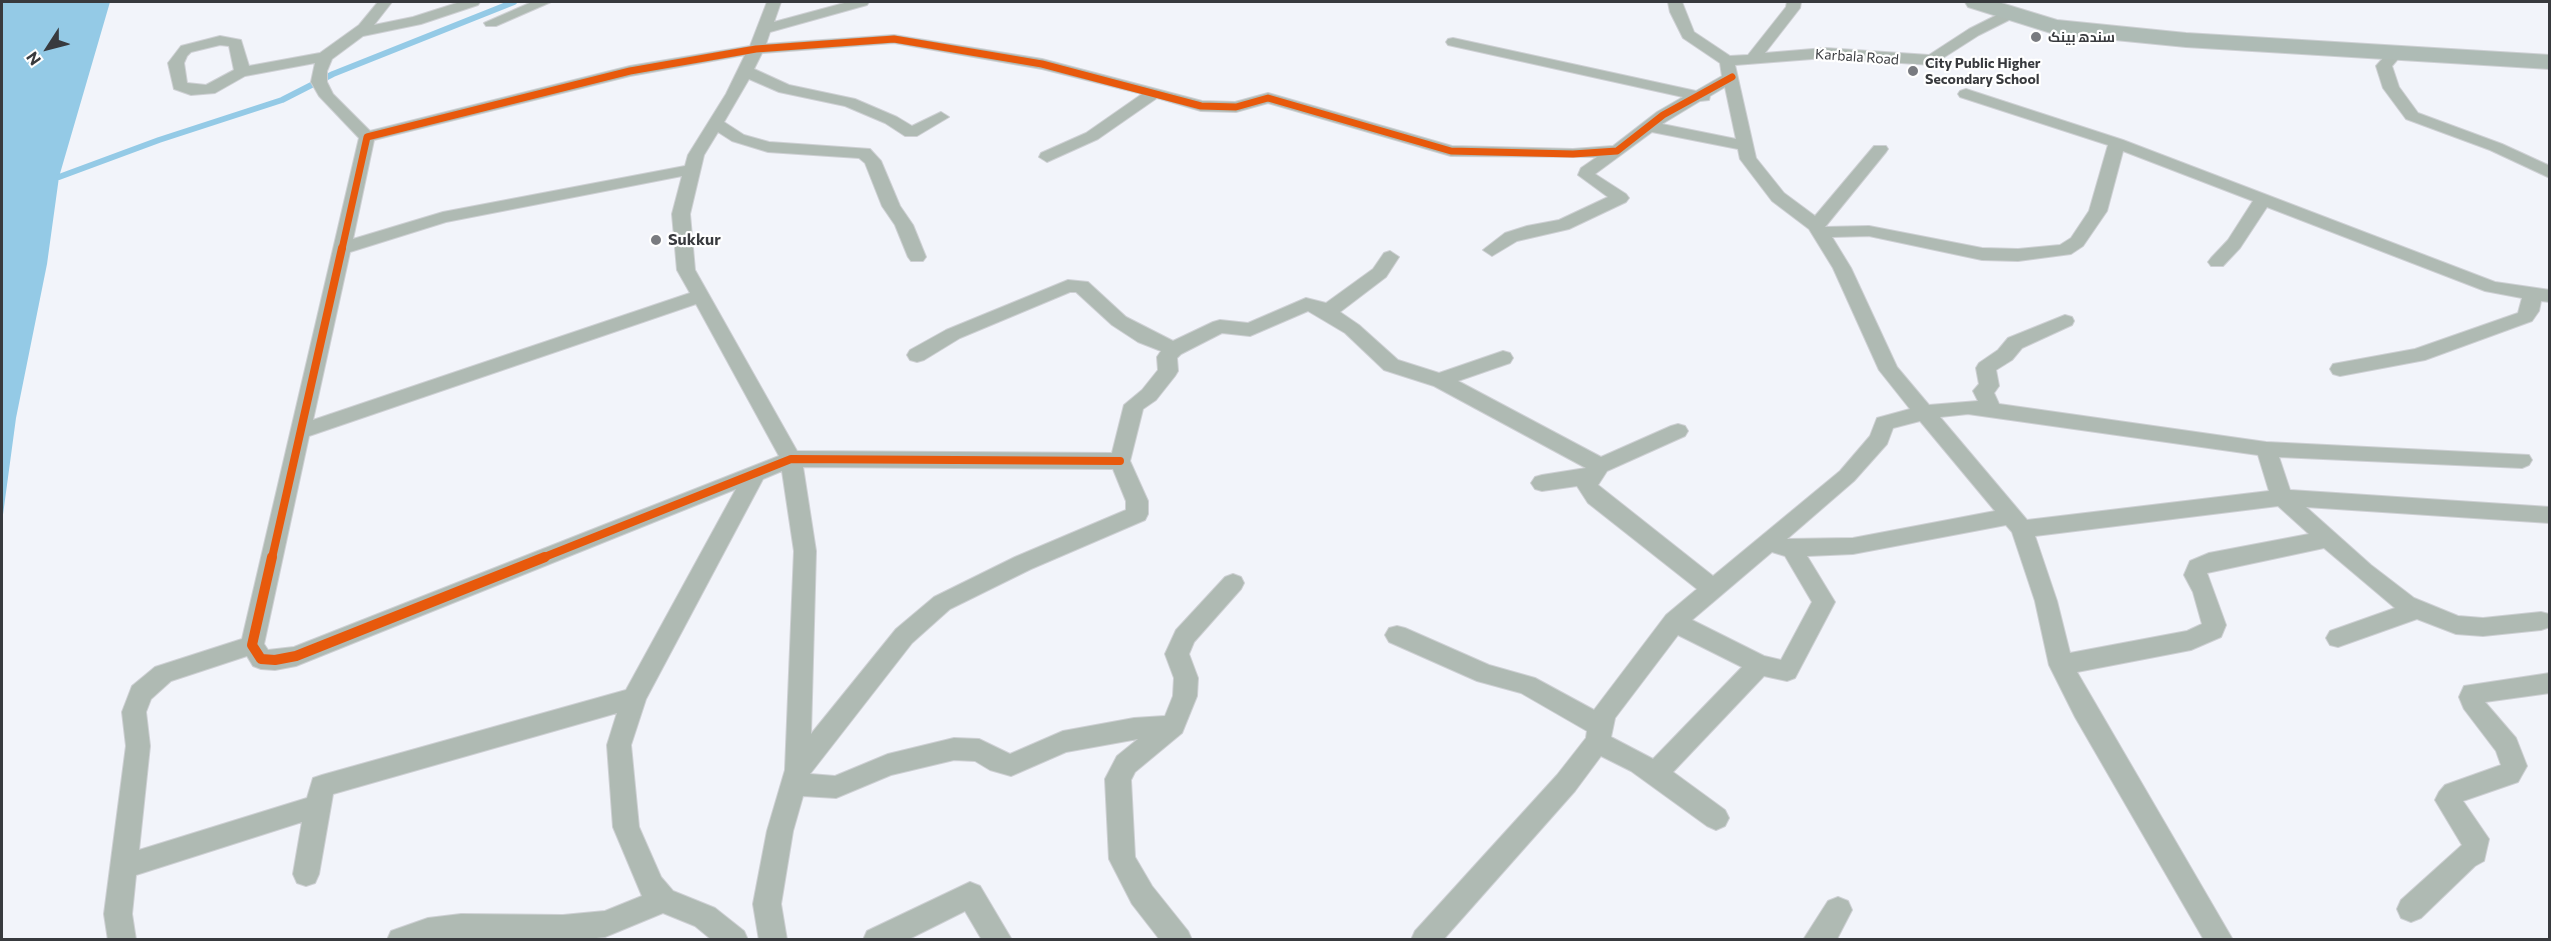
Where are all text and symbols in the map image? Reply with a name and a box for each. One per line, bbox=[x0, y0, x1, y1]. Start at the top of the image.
north arrow bbox=[18, 18, 78, 78]
place label: سندھ بینک bbox=[2048, 29, 2115, 45]
marker: سندھ بینک bbox=[2029, 30, 2043, 44]
street label: Karbala Road bbox=[1814, 46, 1900, 68]
text: N bbox=[22, 48, 44, 69]
place label: City Public Higher Secondary School bbox=[1925, 55, 2041, 88]
marker: City Public Higher Secondary School bbox=[1906, 64, 1920, 78]
place label: Sukkur bbox=[668, 230, 721, 250]
marker: Sukkur bbox=[649, 233, 663, 247]

